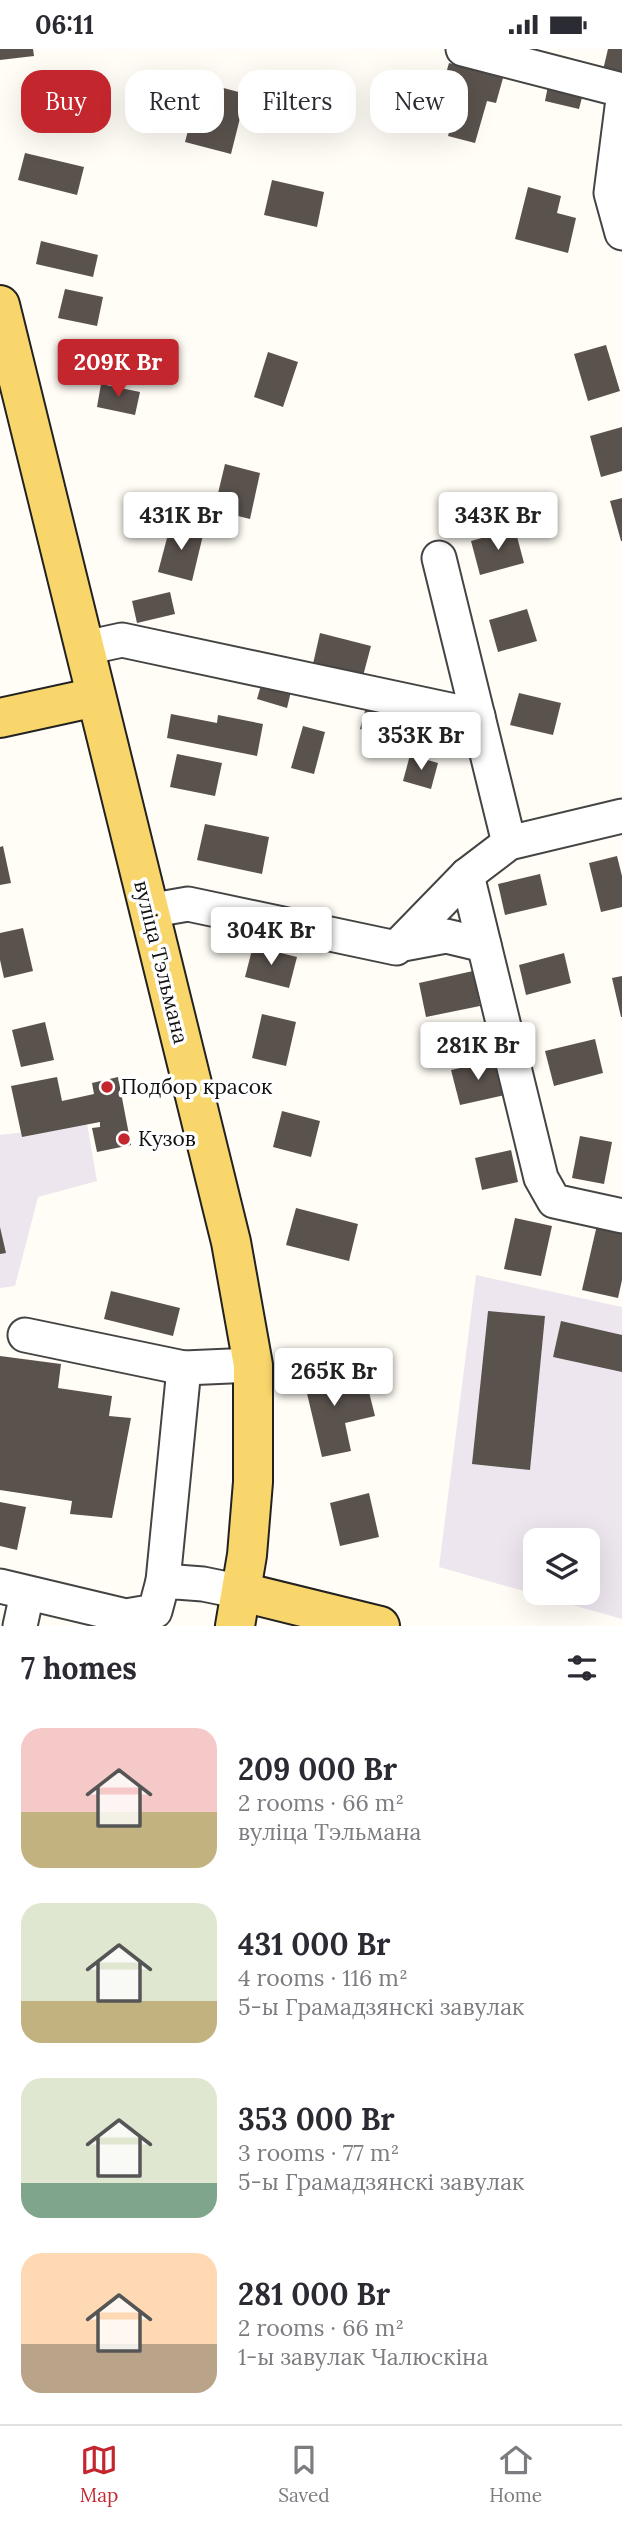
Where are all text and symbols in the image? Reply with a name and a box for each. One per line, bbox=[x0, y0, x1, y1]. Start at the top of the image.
text: 06:11 bbox=[35, 8, 94, 41]
chip: Buy bbox=[21, 70, 111, 133]
chip: Rent bbox=[125, 70, 224, 133]
chip: Filters bbox=[238, 70, 356, 133]
chip: New bbox=[370, 70, 468, 133]
pin: 209K Br bbox=[53, 339, 183, 399]
text: 209K Br bbox=[74, 347, 162, 376]
pin: 431K Br bbox=[116, 493, 246, 552]
pin: 343K Br bbox=[433, 493, 563, 552]
text: 431K Br bbox=[139, 500, 223, 529]
text: 343K Br bbox=[455, 500, 541, 529]
pin: 353K Br bbox=[356, 713, 486, 772]
text: 353K Br bbox=[378, 720, 464, 749]
street label: вуліца Тэльмана bbox=[128, 877, 195, 1047]
pin: 304K Br bbox=[206, 907, 336, 967]
text: 304K Br bbox=[227, 915, 315, 944]
pin: 281K Br bbox=[413, 1023, 543, 1082]
text: 281K Br bbox=[436, 1030, 520, 1059]
place label: Подбор красок bbox=[121, 1073, 273, 1100]
marker: Подбор красок bbox=[99, 1079, 115, 1095]
place label: Кузов bbox=[138, 1125, 196, 1152]
marker: Кузов bbox=[116, 1131, 132, 1147]
pin: 265K Br bbox=[269, 1349, 399, 1408]
text: 265K Br bbox=[291, 1356, 377, 1385]
map controls bbox=[523, 1528, 600, 1605]
button: layers bbox=[523, 1528, 600, 1605]
text: 7 homes bbox=[21, 1649, 137, 1687]
icon: filters bbox=[563, 1649, 601, 1687]
text: 209 000 Br bbox=[238, 1750, 397, 1788]
icon: home bbox=[77, 1756, 161, 1840]
text: 2 rooms · 66 m² bbox=[238, 1788, 404, 1817]
text: вуліца Тэльмана bbox=[238, 1817, 421, 1846]
text: 431 000 Br bbox=[238, 1925, 390, 1963]
icon: home bbox=[77, 1931, 161, 2015]
text: 4 rooms · 116 m² bbox=[238, 1963, 408, 1992]
text: 5-ы Грамадзянскі завулак bbox=[238, 1992, 524, 2021]
text: 353 000 Br bbox=[238, 2100, 395, 2138]
icon: home bbox=[77, 2106, 161, 2190]
text: 3 rooms · 77 m² bbox=[238, 2138, 399, 2167]
text: 5-ы Грамадзянскі завулак bbox=[238, 2167, 524, 2196]
text: 281 000 Br bbox=[238, 2275, 390, 2313]
icon: home bbox=[77, 2281, 161, 2365]
text: 2 rooms · 66 m² bbox=[238, 2313, 404, 2342]
text: 1-ы завулак Чалюскіна bbox=[238, 2342, 488, 2371]
tab: Map bbox=[80, 2441, 118, 2507]
tab: Saved bbox=[278, 2441, 330, 2507]
tab: Home bbox=[489, 2441, 542, 2507]

